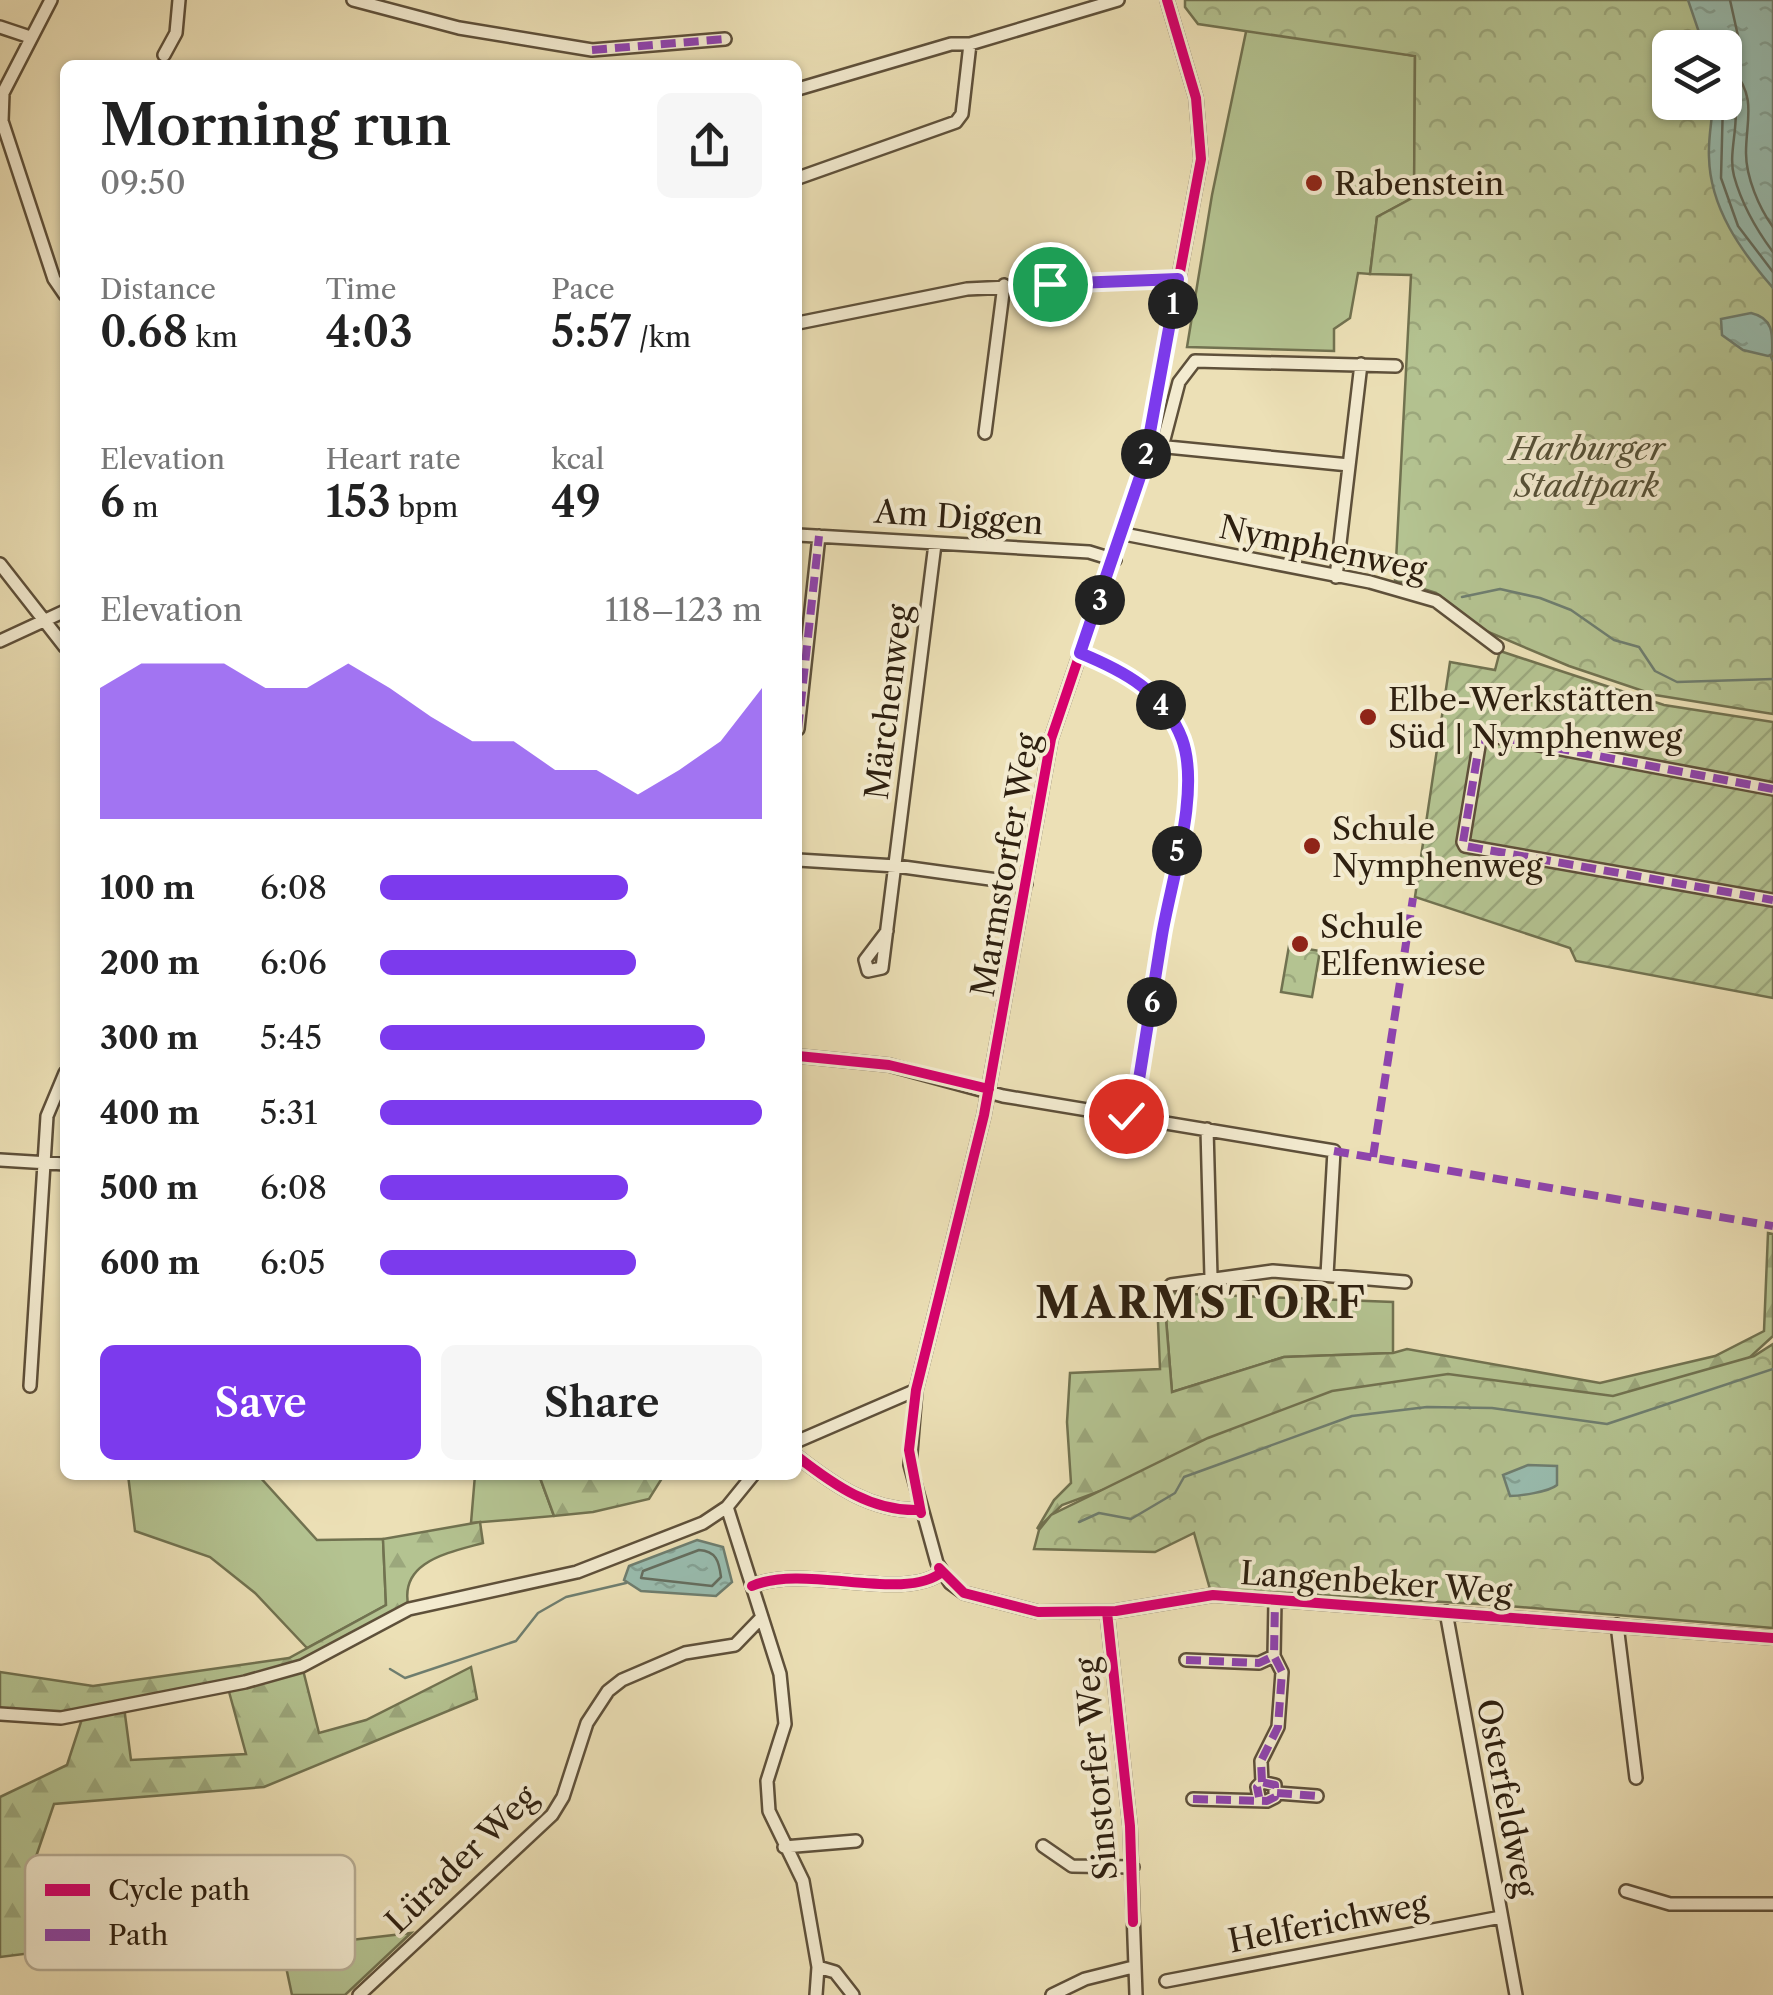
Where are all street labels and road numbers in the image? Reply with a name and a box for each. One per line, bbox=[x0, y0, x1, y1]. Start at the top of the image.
street label: Am Diggen bbox=[872, 492, 1045, 542]
street label: Nymphenweg bbox=[1216, 507, 1431, 589]
street label: Märchenweg bbox=[857, 601, 919, 802]
street label: Marmstorfer Weg bbox=[963, 729, 1048, 1000]
street label: Langenbeker Weg bbox=[1239, 1553, 1514, 1611]
street label: Sinstorfer Weg bbox=[1067, 1655, 1125, 1882]
street label: Osterfeldweg bbox=[1469, 1696, 1546, 1902]
street label: Lürader Weg bbox=[377, 1776, 546, 1941]
street label: Helferichweg bbox=[1225, 1883, 1432, 1960]

